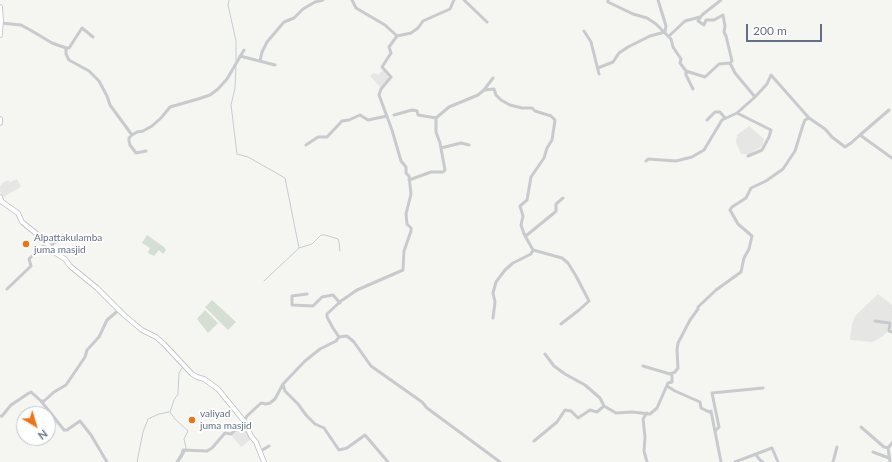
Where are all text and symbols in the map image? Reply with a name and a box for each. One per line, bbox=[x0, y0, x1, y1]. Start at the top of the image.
scale bar bbox=[748, 16, 824, 42]
text: 200 m bbox=[753, 23, 787, 38]
place label: Alpattakulamba juma masjid bbox=[34, 232, 102, 256]
marker: Alpattakulamba juma masjid bbox=[21, 239, 31, 249]
north arrow bbox=[16, 406, 56, 446]
place label: valiyad juma masjid bbox=[200, 408, 252, 432]
marker: valiyad juma masjid bbox=[187, 415, 197, 425]
text: N bbox=[36, 427, 50, 443]

